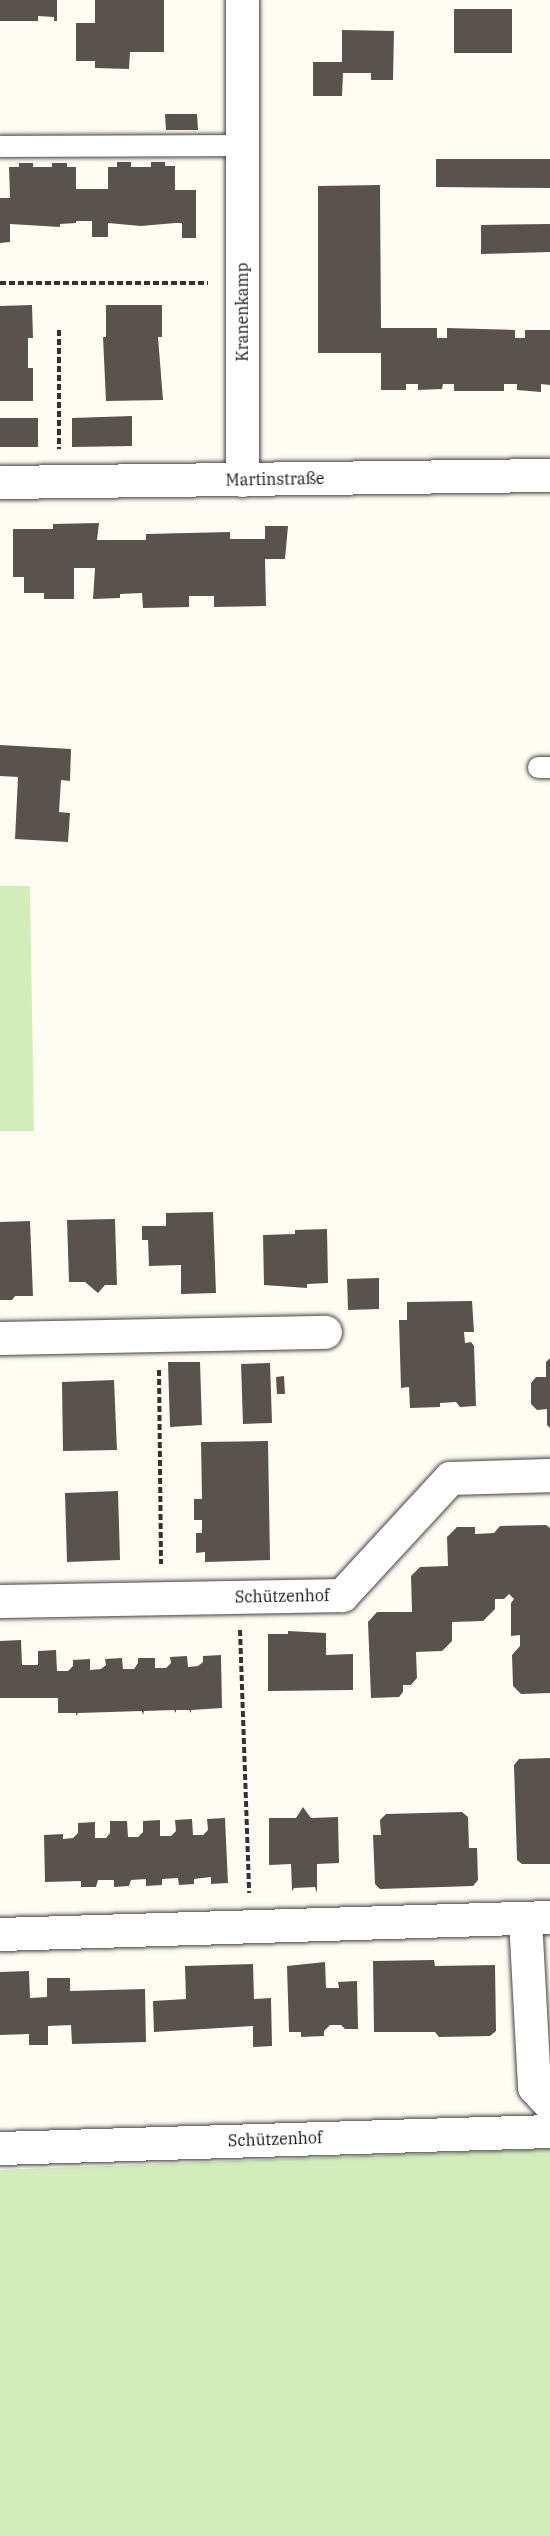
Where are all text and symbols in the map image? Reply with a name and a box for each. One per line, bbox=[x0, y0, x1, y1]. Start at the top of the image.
street label: Kranenkamp bbox=[232, 262, 252, 362]
street label: Martinstraße bbox=[225, 469, 325, 489]
street label: Schützenhof bbox=[235, 1586, 329, 1606]
street label: Schützenhof bbox=[228, 2128, 322, 2150]

